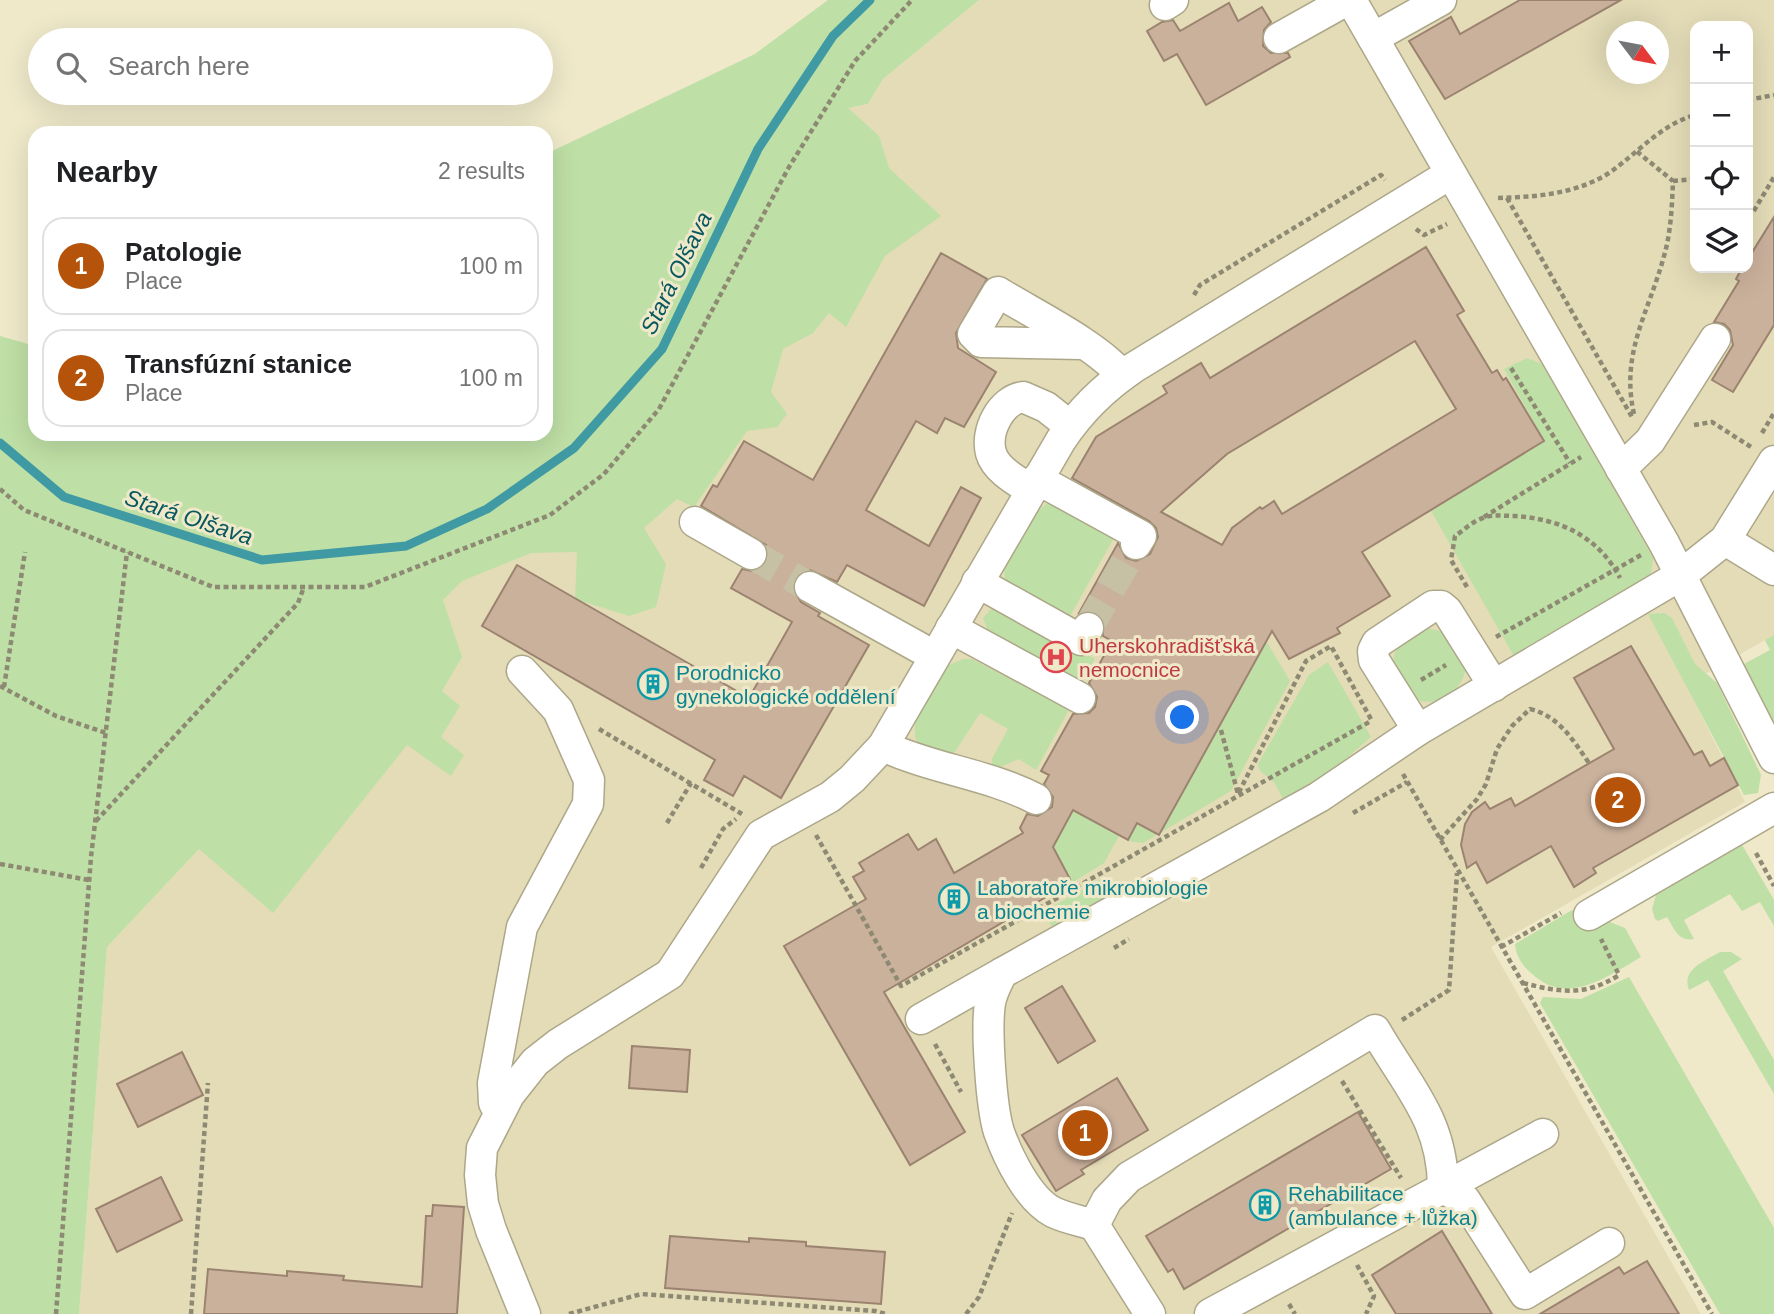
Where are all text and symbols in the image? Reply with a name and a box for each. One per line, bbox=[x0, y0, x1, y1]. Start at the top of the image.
north arrow bbox=[1606, 21, 1669, 84]
map controls bbox=[1690, 21, 1753, 273]
button: + bbox=[1690, 21, 1753, 84]
search box bbox=[28, 28, 553, 105]
icon: search bbox=[52, 48, 90, 86]
text: Search here bbox=[108, 51, 250, 81]
button: − bbox=[1690, 84, 1753, 147]
button: locate bbox=[1690, 147, 1753, 210]
text: Nearby bbox=[56, 155, 158, 188]
text: 2 results bbox=[438, 158, 525, 184]
water label: Stará Olšava bbox=[635, 208, 717, 338]
button: layers bbox=[1690, 210, 1753, 273]
text: Patologie bbox=[125, 237, 242, 267]
text: 1 bbox=[75, 253, 87, 279]
text: 100 m bbox=[459, 253, 523, 279]
text: Place bbox=[125, 268, 183, 294]
text: Transfúzní stanice bbox=[125, 349, 352, 379]
text: 2 bbox=[75, 365, 87, 391]
text: 100 m bbox=[459, 365, 523, 391]
text: Place bbox=[125, 380, 183, 406]
water label: Stará Olšava bbox=[122, 484, 256, 550]
place label: Uherskohradišťská nemocnice bbox=[1079, 634, 1255, 681]
hospital icon: Uherskohradišťská nemocnice bbox=[1039, 640, 1073, 674]
place label: Porodnicko gynekologické oddělení bbox=[676, 661, 896, 708]
building icon: Porodnicko gynekologické oddělení bbox=[636, 667, 670, 701]
your location bbox=[1165, 700, 1199, 734]
pin: 2 bbox=[1595, 774, 1641, 826]
place label: Laboratoře mikrobiologie a biochemie bbox=[977, 876, 1208, 923]
building icon: Laboratoře mikrobiologie a biochemie bbox=[937, 882, 971, 916]
pin: 1 bbox=[1062, 1107, 1108, 1159]
place label: Rehabilitace (ambulance + lůžka) bbox=[1288, 1182, 1478, 1229]
building icon: Rehabilitace (ambulance + lůžka) bbox=[1248, 1188, 1282, 1222]

